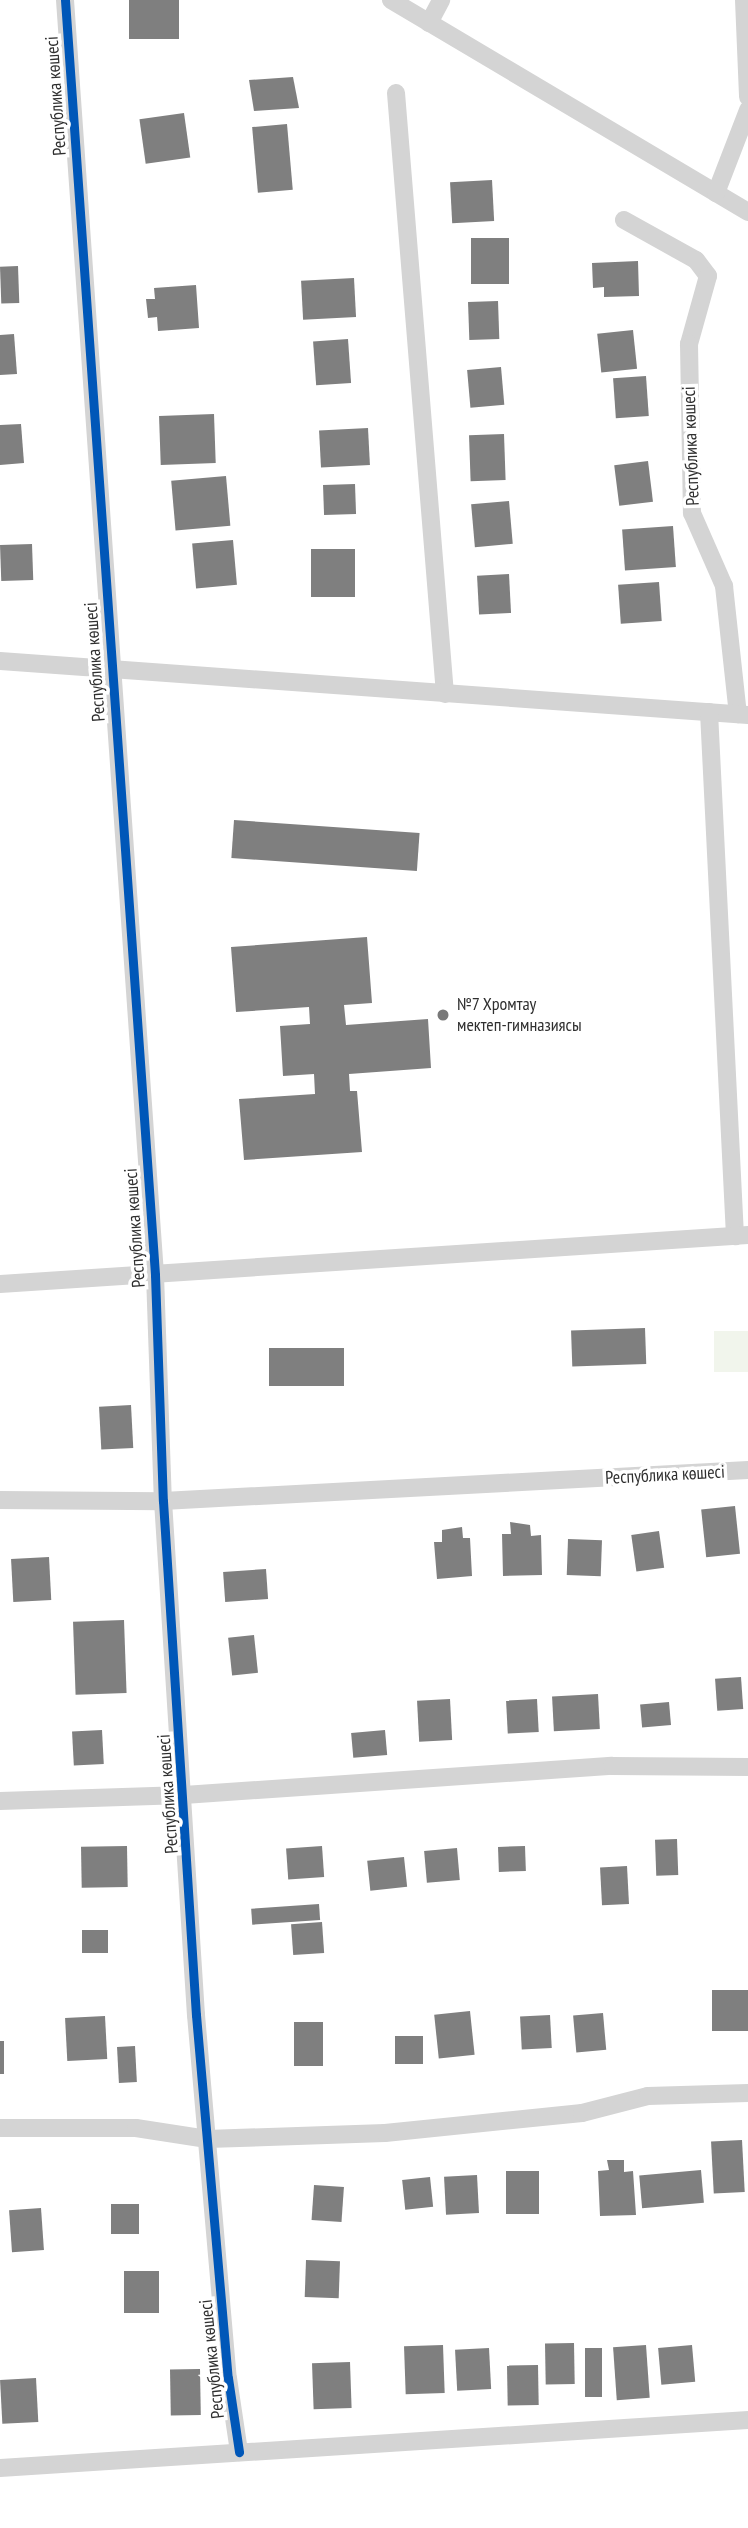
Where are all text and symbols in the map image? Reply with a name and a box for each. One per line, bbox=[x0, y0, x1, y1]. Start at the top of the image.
street label: Республика көшесі bbox=[41, 36, 71, 156]
street label: Республика көшесі bbox=[678, 386, 704, 506]
street label: Республика көшесі bbox=[80, 602, 110, 722]
place label: №7 Хромтау мектеп-гимназиясы bbox=[457, 994, 582, 1036]
marker: №7 Хромтау мектеп-гимназиясы bbox=[435, 1007, 451, 1023]
street label: Республика көшесі bbox=[120, 1168, 150, 1288]
street label: Республика көшесі bbox=[605, 1461, 725, 1489]
street label: Республика көшесі bbox=[153, 1734, 183, 1854]
street label: Республика көшесі bbox=[195, 2298, 229, 2420]

